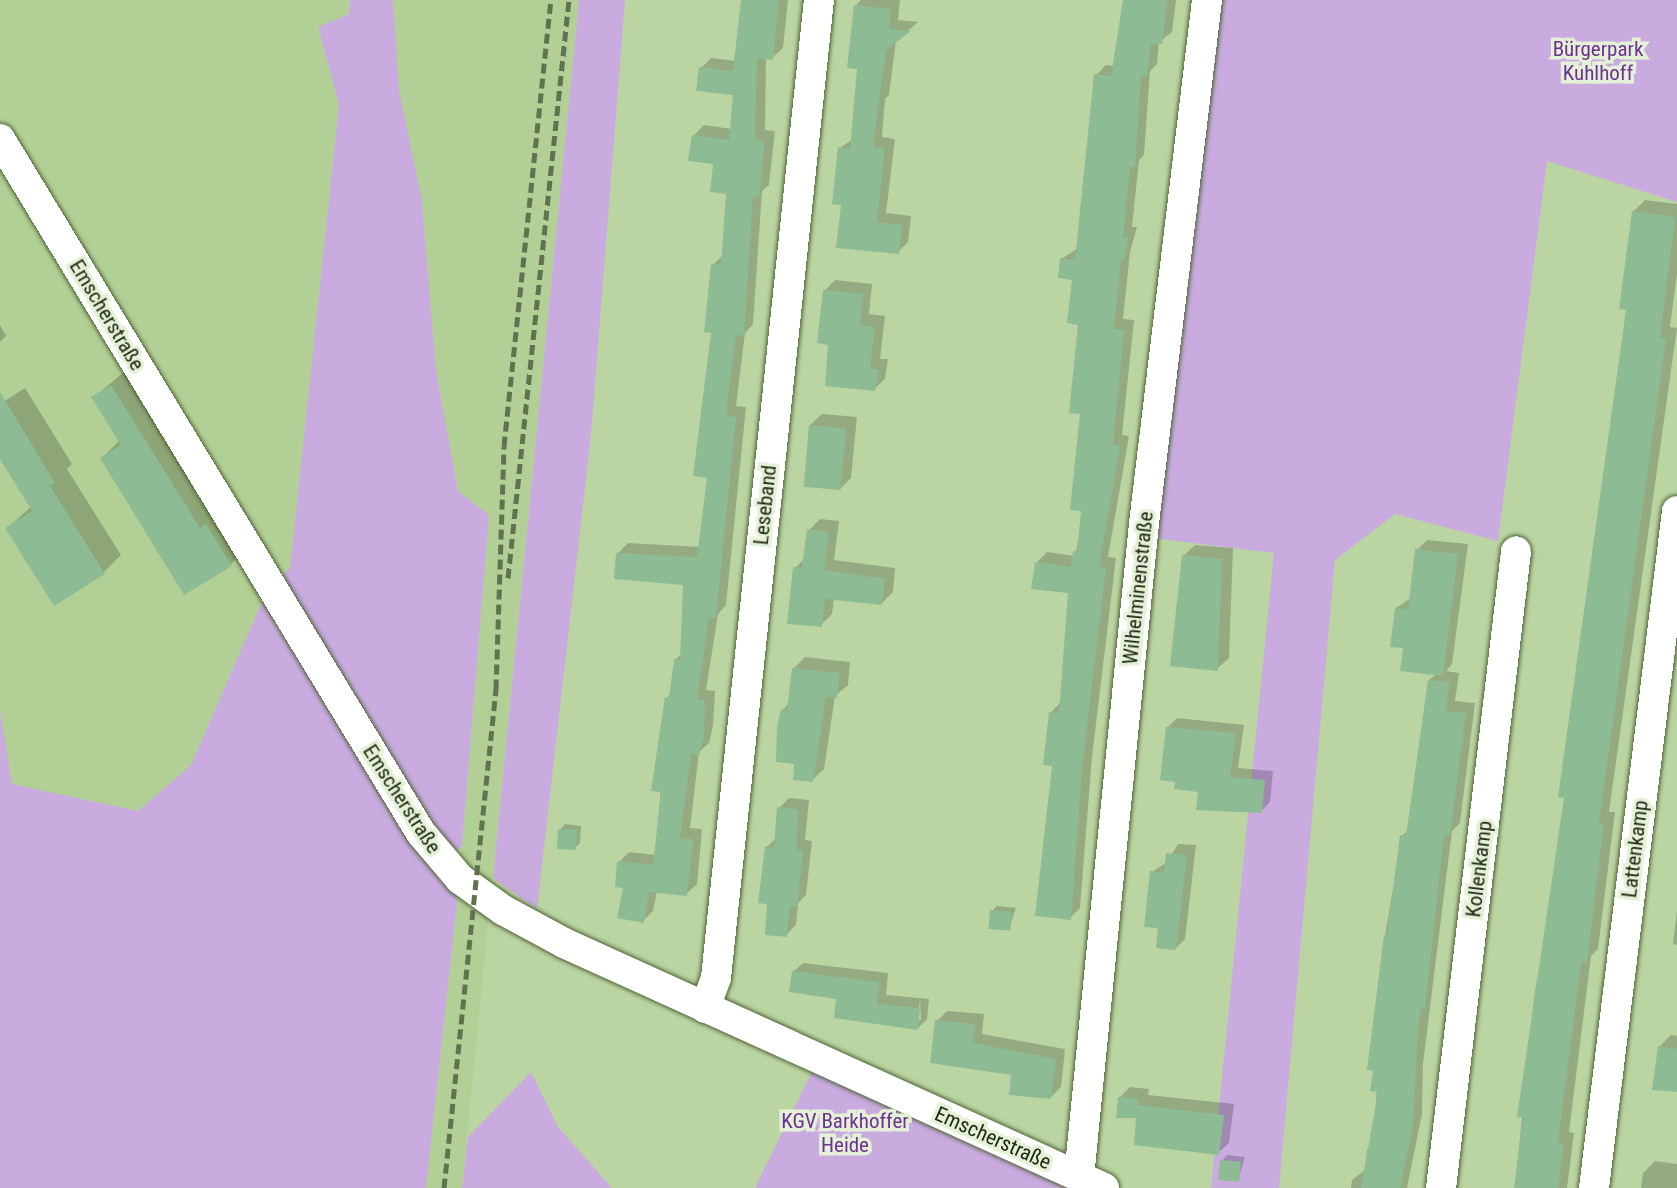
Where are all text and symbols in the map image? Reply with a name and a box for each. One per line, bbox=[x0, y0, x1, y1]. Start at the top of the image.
park label: Bürgerpark Kuhlhoff bbox=[1553, 36, 1643, 86]
street label: Emscherstraße bbox=[64, 255, 150, 375]
street label: Leseband bbox=[748, 464, 782, 546]
street label: Wilhelminenstraße bbox=[1117, 510, 1159, 666]
street label: Emscherstraße bbox=[358, 740, 446, 858]
street label: Lattenkamp bbox=[1617, 799, 1653, 899]
street label: Kollenkamp bbox=[1461, 819, 1497, 919]
street label: Emscherstraße bbox=[931, 1101, 1055, 1175]
park label: KGV Barkhoffer Heide bbox=[781, 1108, 909, 1158]

